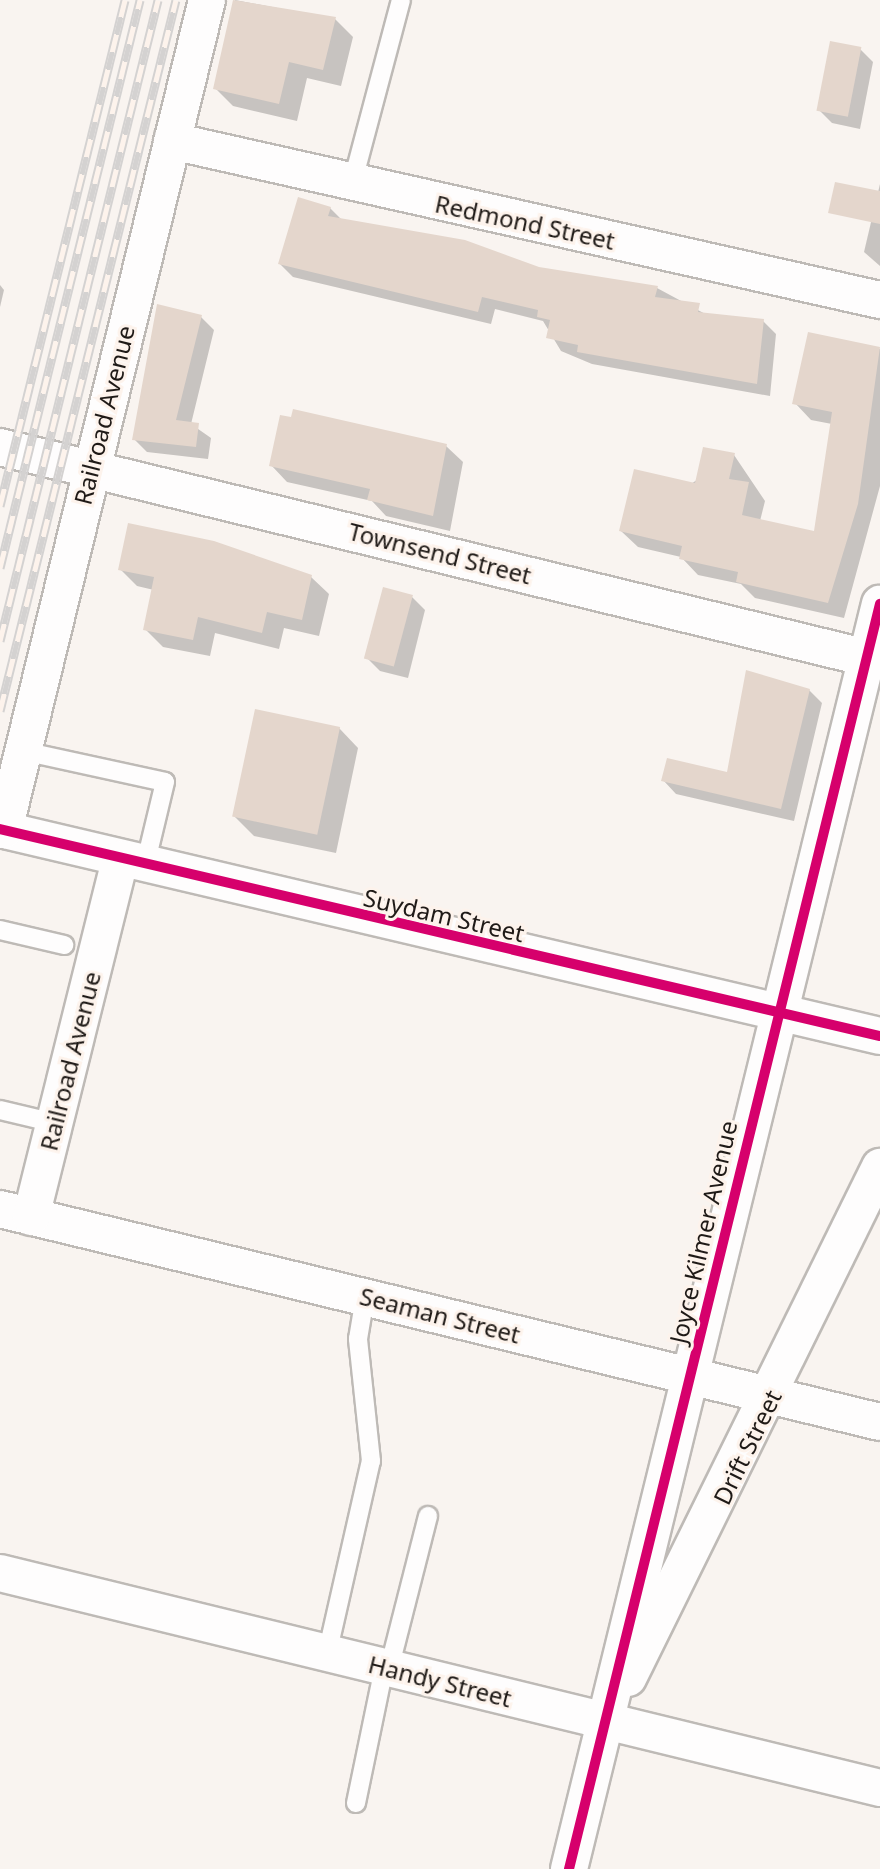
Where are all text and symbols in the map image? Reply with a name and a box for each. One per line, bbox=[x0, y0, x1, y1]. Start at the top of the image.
street label: Redmond Street bbox=[432, 189, 618, 255]
street label: Railroad Avenue bbox=[68, 323, 140, 507]
street label: Townsend Street bbox=[346, 516, 534, 590]
street label: Suydam Street bbox=[361, 883, 527, 947]
street label: Railroad Avenue bbox=[34, 969, 106, 1153]
street label: Joyce Kilmer Avenue bbox=[663, 1118, 743, 1346]
street label: Seaman Street bbox=[357, 1281, 523, 1349]
street label: Drift Street bbox=[707, 1385, 787, 1509]
street label: Handy Street bbox=[366, 1649, 514, 1713]

